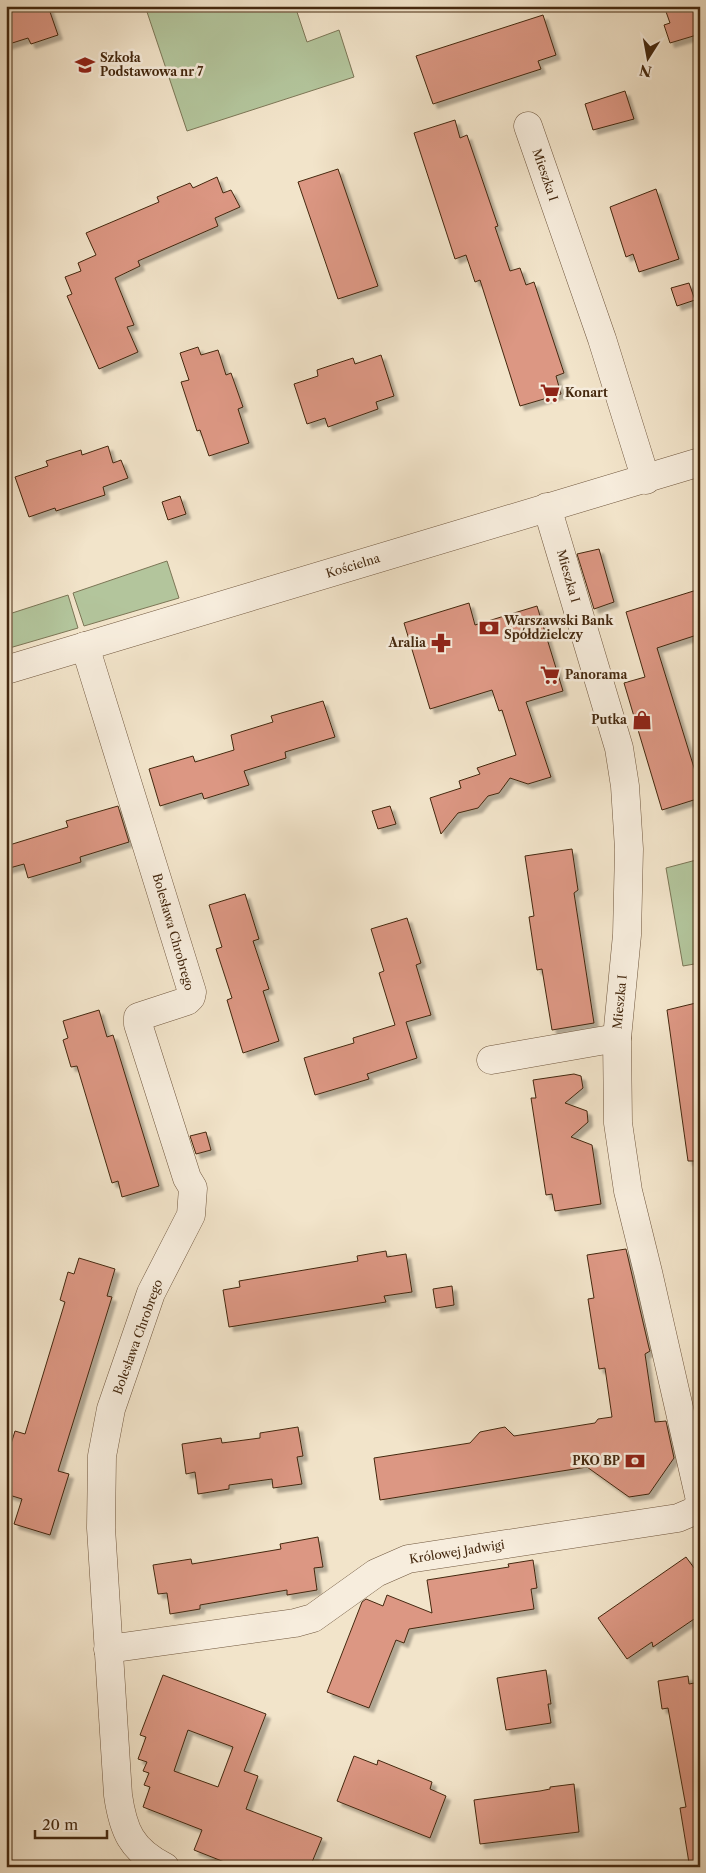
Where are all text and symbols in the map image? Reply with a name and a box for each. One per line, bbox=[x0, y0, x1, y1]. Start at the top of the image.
north arrow bbox=[624, 32, 674, 82]
place label: Szkoła Podstawowa nr 7 bbox=[100, 50, 204, 79]
school or university icon: Szkoła Podstawowa nr 7 bbox=[74, 54, 96, 76]
text: N bbox=[638, 61, 653, 81]
street label: Mieszka I bbox=[530, 147, 561, 203]
supermarket icon: Konart bbox=[539, 382, 561, 404]
place label: Konart bbox=[565, 385, 608, 400]
street label: Mieszka I bbox=[554, 548, 583, 604]
street label: Kościelna bbox=[324, 550, 382, 581]
place label: Warszawski Bank Spółdzielczy bbox=[503, 613, 614, 642]
bank icon: Warszawski Bank Spółdzielczy bbox=[478, 617, 500, 639]
pharmacy icon: Aralia bbox=[430, 632, 452, 654]
place label: Aralia bbox=[388, 635, 427, 650]
supermarket icon: Panorama bbox=[539, 664, 561, 686]
place label: Panorama bbox=[565, 667, 628, 682]
shop icon: Putka bbox=[631, 709, 653, 731]
place label: Putka bbox=[591, 712, 628, 727]
street label: Bolesława Chrobrego bbox=[150, 871, 197, 992]
street label: Mieszka I bbox=[609, 974, 630, 1030]
street label: Bolesława Chrobrego bbox=[110, 1277, 165, 1396]
bank icon: PKO BP bbox=[624, 1450, 646, 1472]
place label: PKO BP bbox=[572, 1453, 620, 1468]
street label: Królowej Jadwigi bbox=[408, 1537, 506, 1566]
scale bar bbox=[35, 1808, 108, 1840]
text: 20 m bbox=[42, 1815, 78, 1834]

